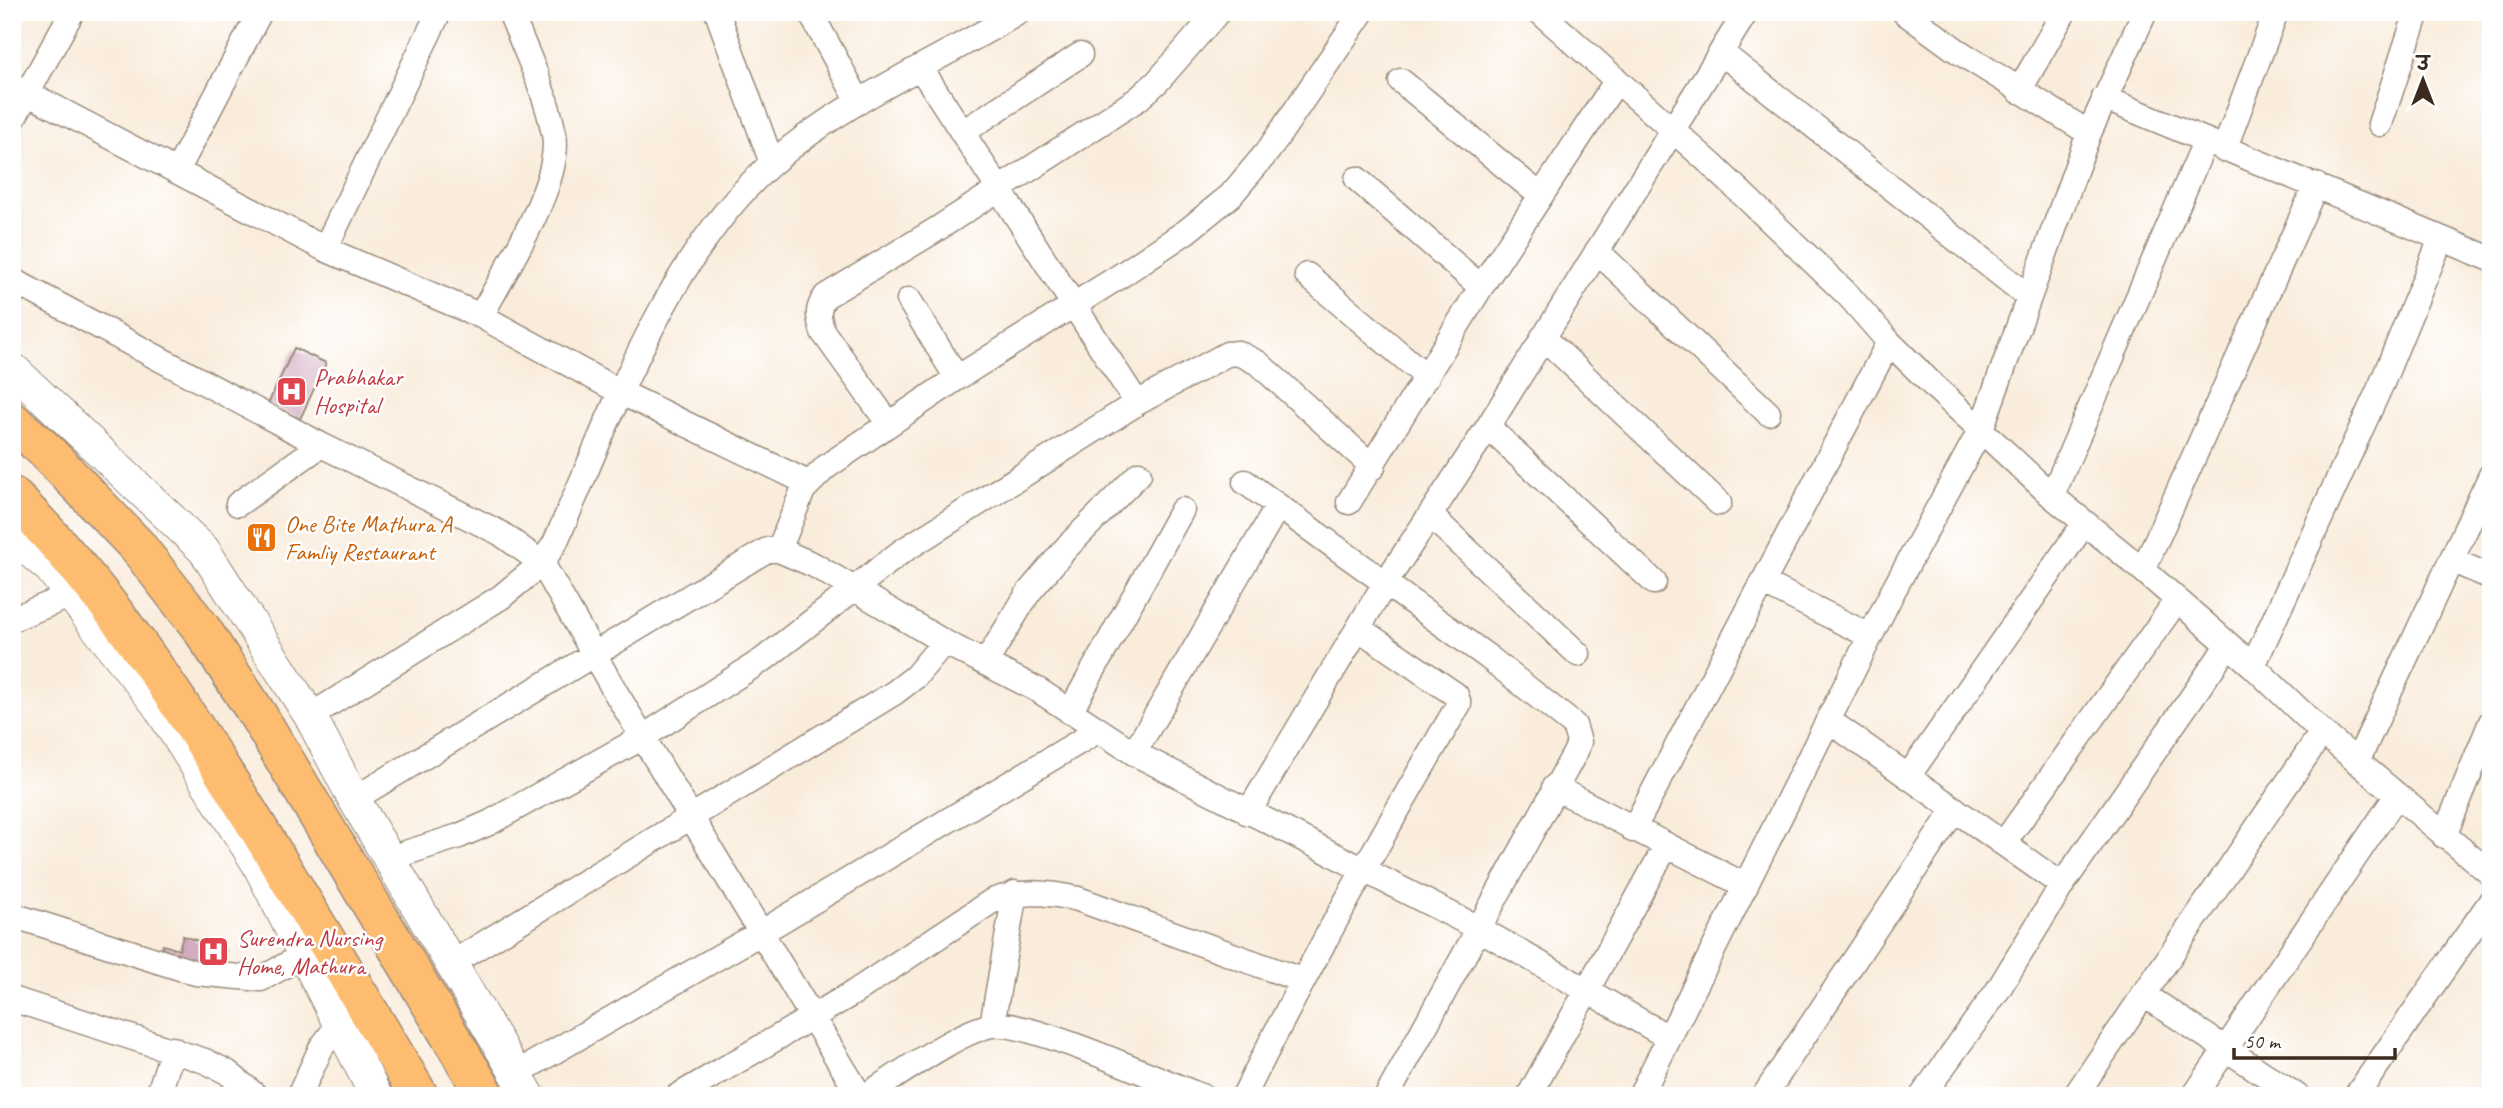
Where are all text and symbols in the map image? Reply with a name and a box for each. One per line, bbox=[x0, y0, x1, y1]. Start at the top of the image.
north arrow bbox=[2388, 46, 2458, 116]
text: उ bbox=[2415, 52, 2432, 76]
place label: Prabhakar Hospital bbox=[314, 362, 405, 420]
hospital icon: Prabhakar Hospital bbox=[274, 374, 308, 408]
place label: One Bite Mathura A Famliy Restaurant bbox=[285, 509, 453, 567]
restaurant icon: One Bite Mathura A Famliy Restaurant bbox=[245, 521, 279, 555]
place label: Surendra Nursing Home, Mathura bbox=[237, 923, 384, 981]
hospital icon: Surendra Nursing Home, Mathura bbox=[197, 935, 231, 969]
scale bar bbox=[2234, 1017, 2394, 1061]
text: 50 m bbox=[2244, 1028, 2282, 1054]

